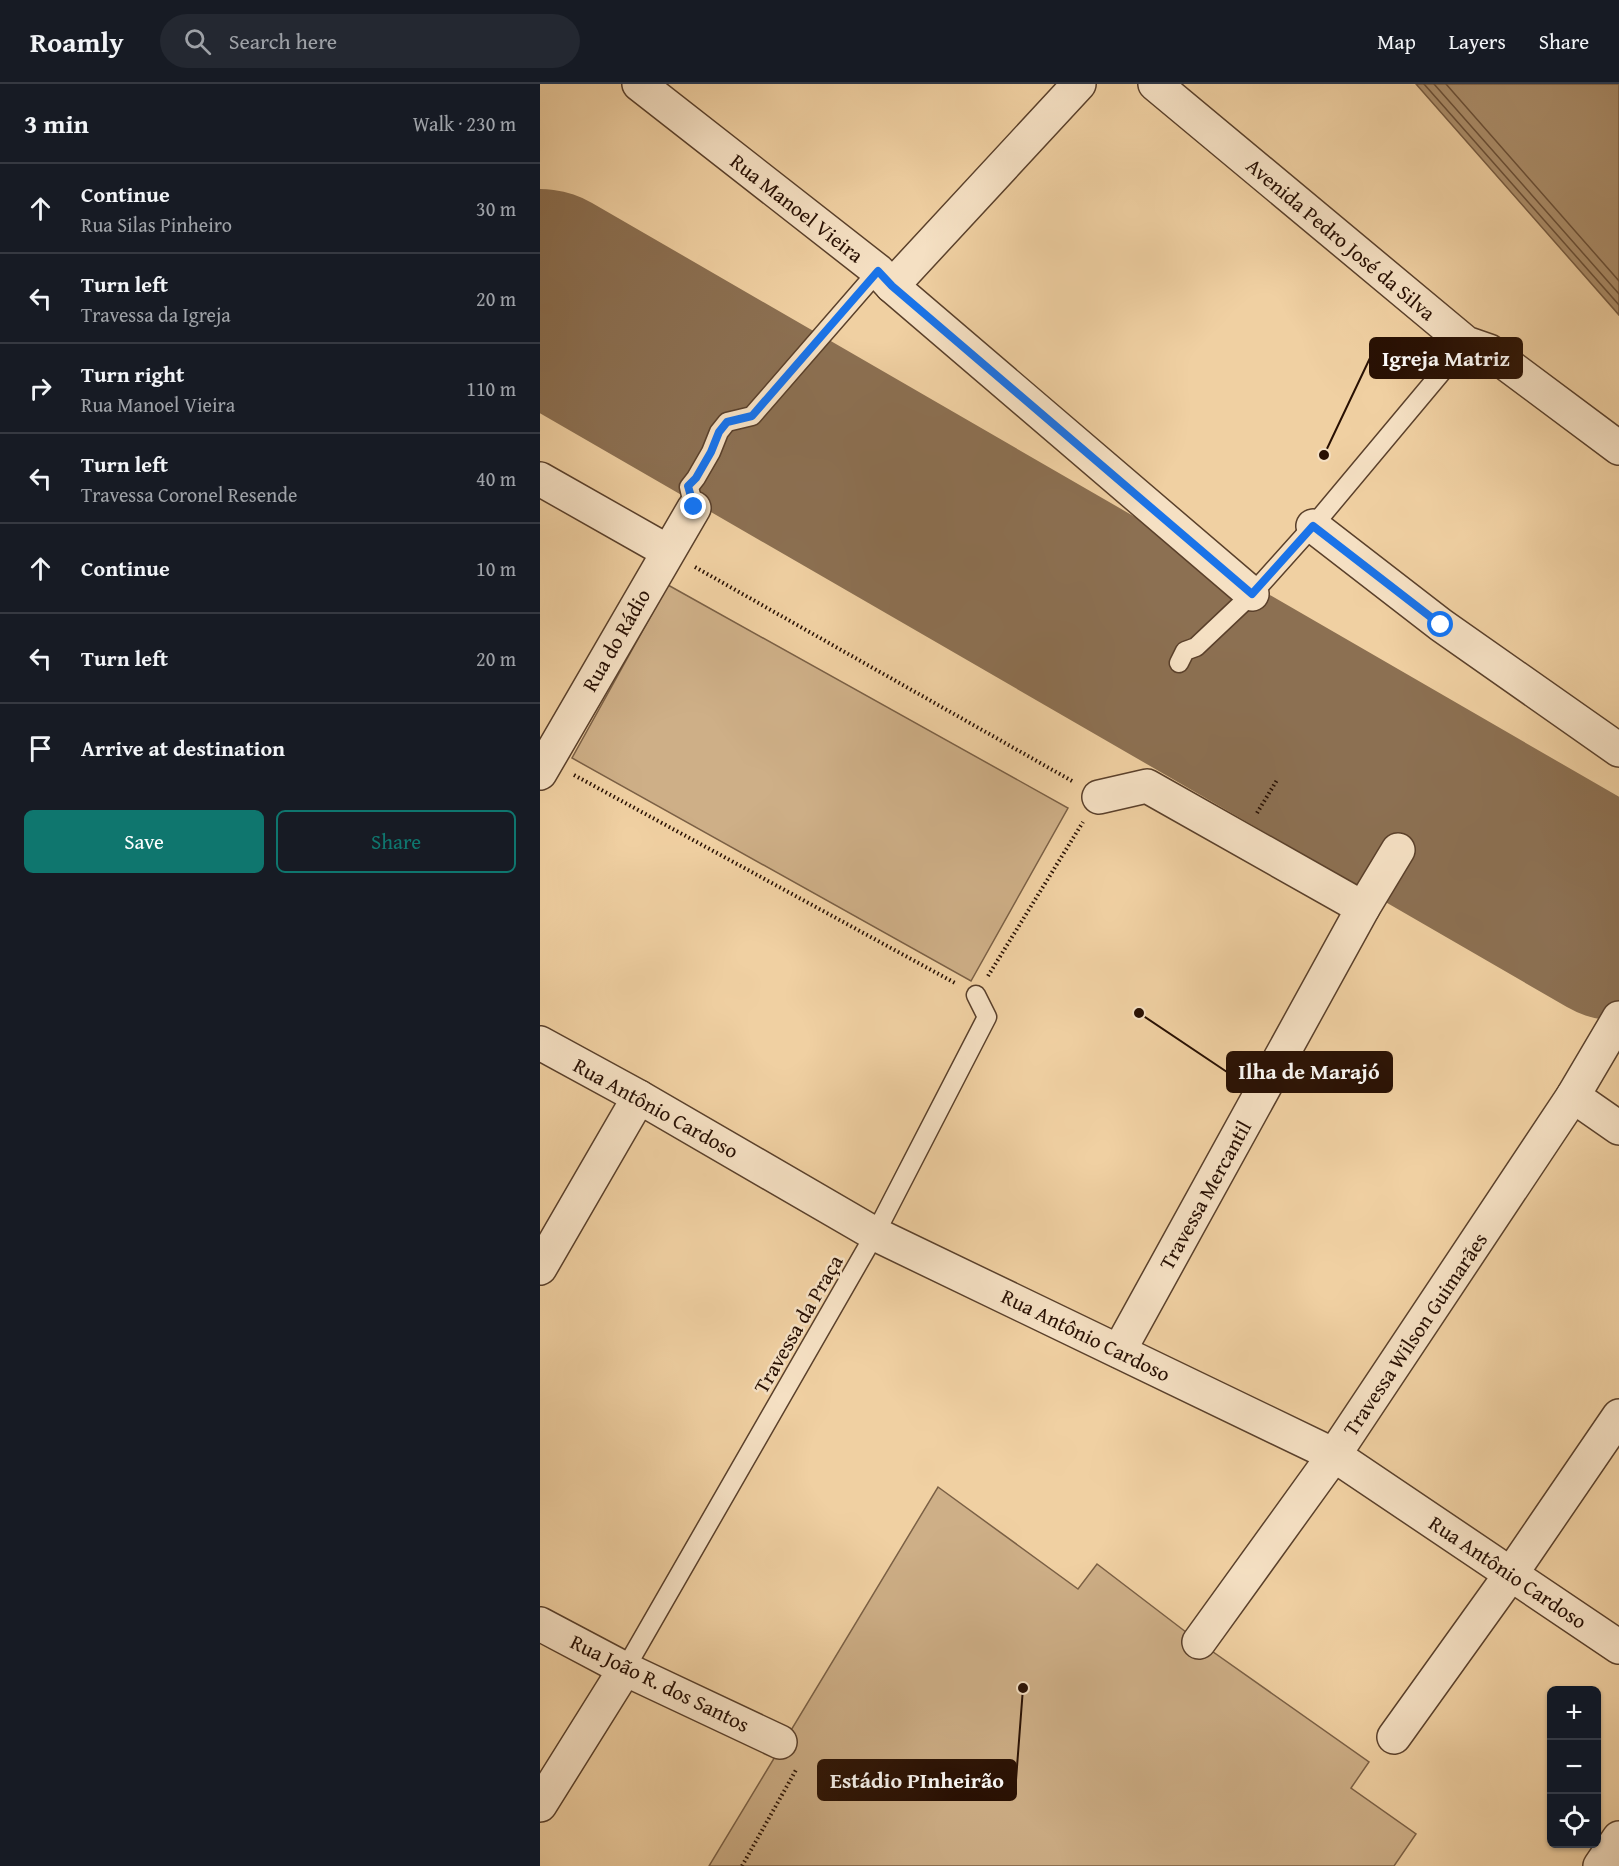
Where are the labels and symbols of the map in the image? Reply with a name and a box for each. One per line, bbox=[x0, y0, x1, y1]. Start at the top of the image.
street label: Rua Manoel Vieira bbox=[724, 146, 870, 270]
street label: Avenida Pedro José da Silva bbox=[1240, 150, 1443, 328]
callout: Igreja Matriz bbox=[1370, 338, 1522, 378]
text: Igreja Matriz bbox=[1382, 342, 1510, 374]
route end bbox=[680, 493, 706, 519]
street label: Rua do Rádio bbox=[574, 583, 658, 697]
route start bbox=[1427, 611, 1453, 637]
street label: Rua Antônio Cardoso bbox=[568, 1050, 744, 1166]
callout: Ilha de Marajó bbox=[1227, 1052, 1392, 1092]
text: Ilha de Marajó bbox=[1238, 1055, 1380, 1087]
street label: Travessa Mercantil bbox=[1151, 1115, 1259, 1275]
street label: Travessa Wilson Guimarães bbox=[1335, 1226, 1495, 1442]
street label: Travessa da Praça bbox=[746, 1249, 850, 1399]
street label: Rua Antônio Cardoso bbox=[996, 1281, 1176, 1389]
street label: Rua Antônio Cardoso bbox=[1423, 1508, 1593, 1636]
street label: Rua João R. dos Santos bbox=[565, 1626, 755, 1740]
callout: Estádio PInheirão bbox=[818, 1760, 1016, 1800]
text: Estádio PInheirão bbox=[830, 1764, 1004, 1796]

